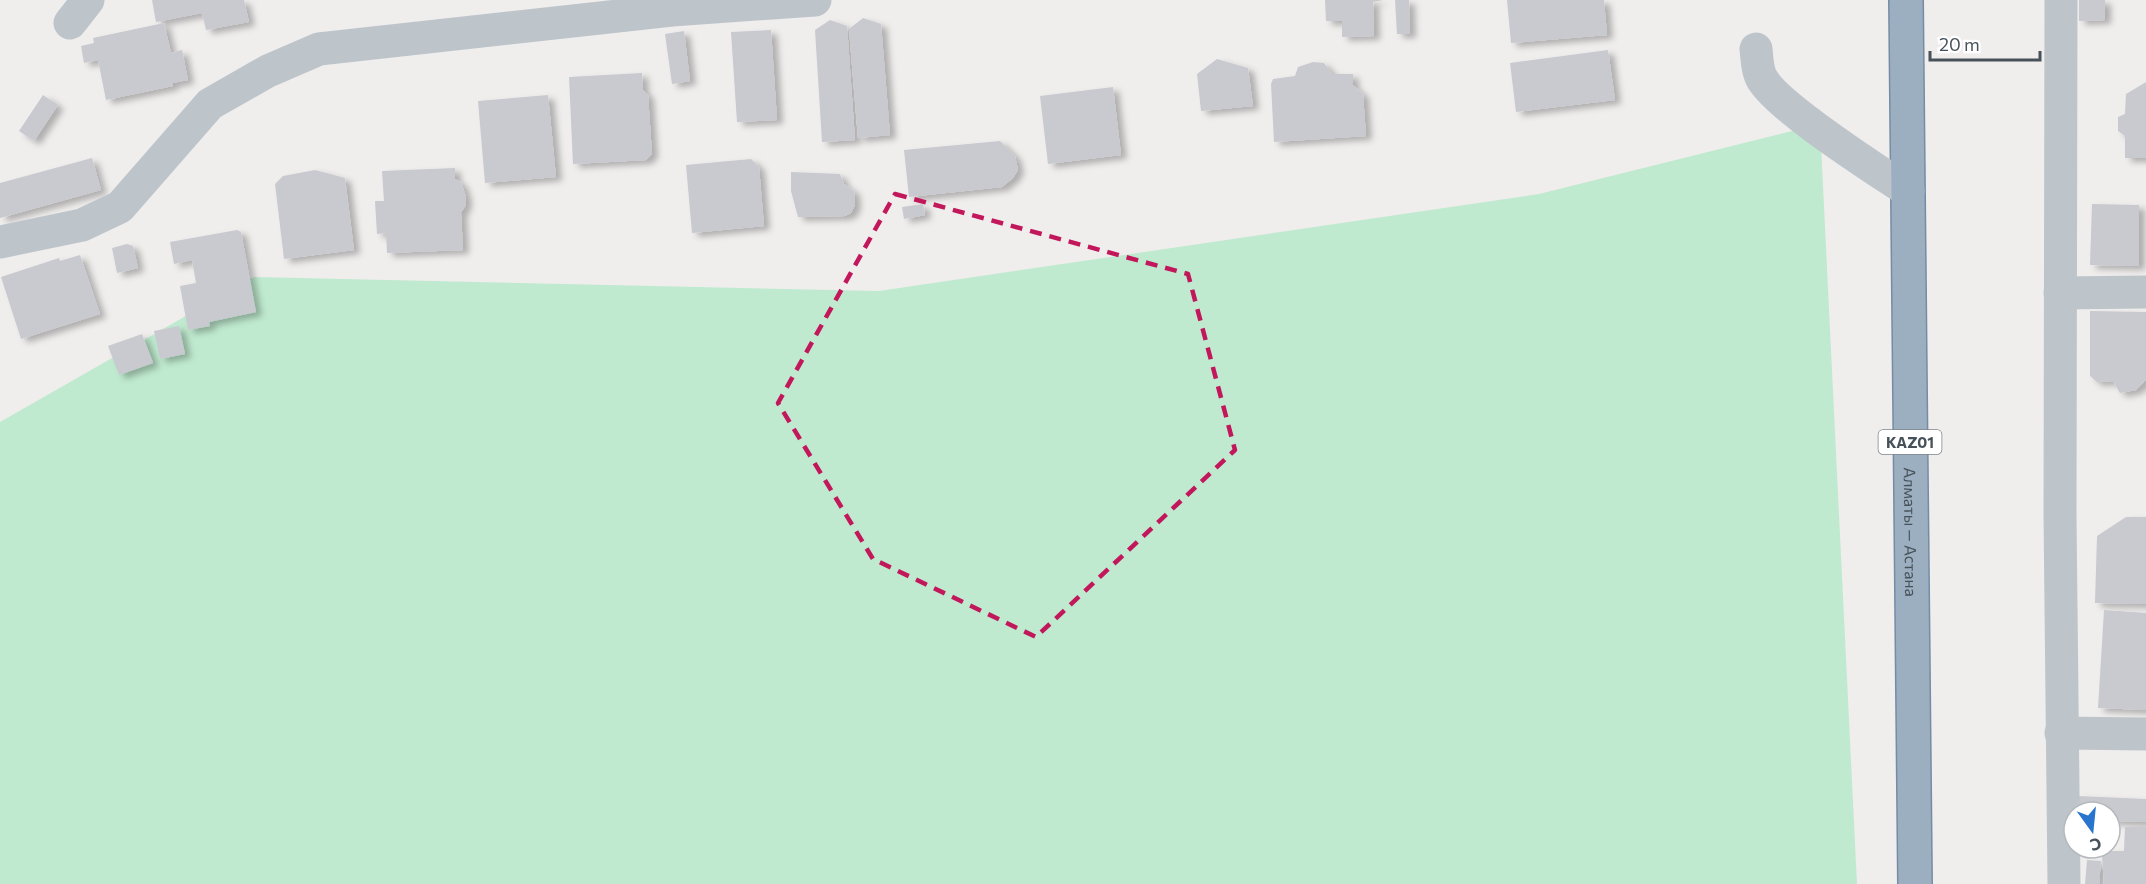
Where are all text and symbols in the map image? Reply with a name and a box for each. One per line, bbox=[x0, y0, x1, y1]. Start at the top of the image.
scale bar bbox=[1930, 24, 2040, 62]
text: 20 m bbox=[1939, 33, 1980, 55]
road number: KАZ01 bbox=[1878, 430, 1942, 454]
street label: Алматы — Астана bbox=[1901, 467, 1922, 597]
north arrow bbox=[2062, 800, 2122, 860]
text: С bbox=[2088, 834, 2104, 856]

